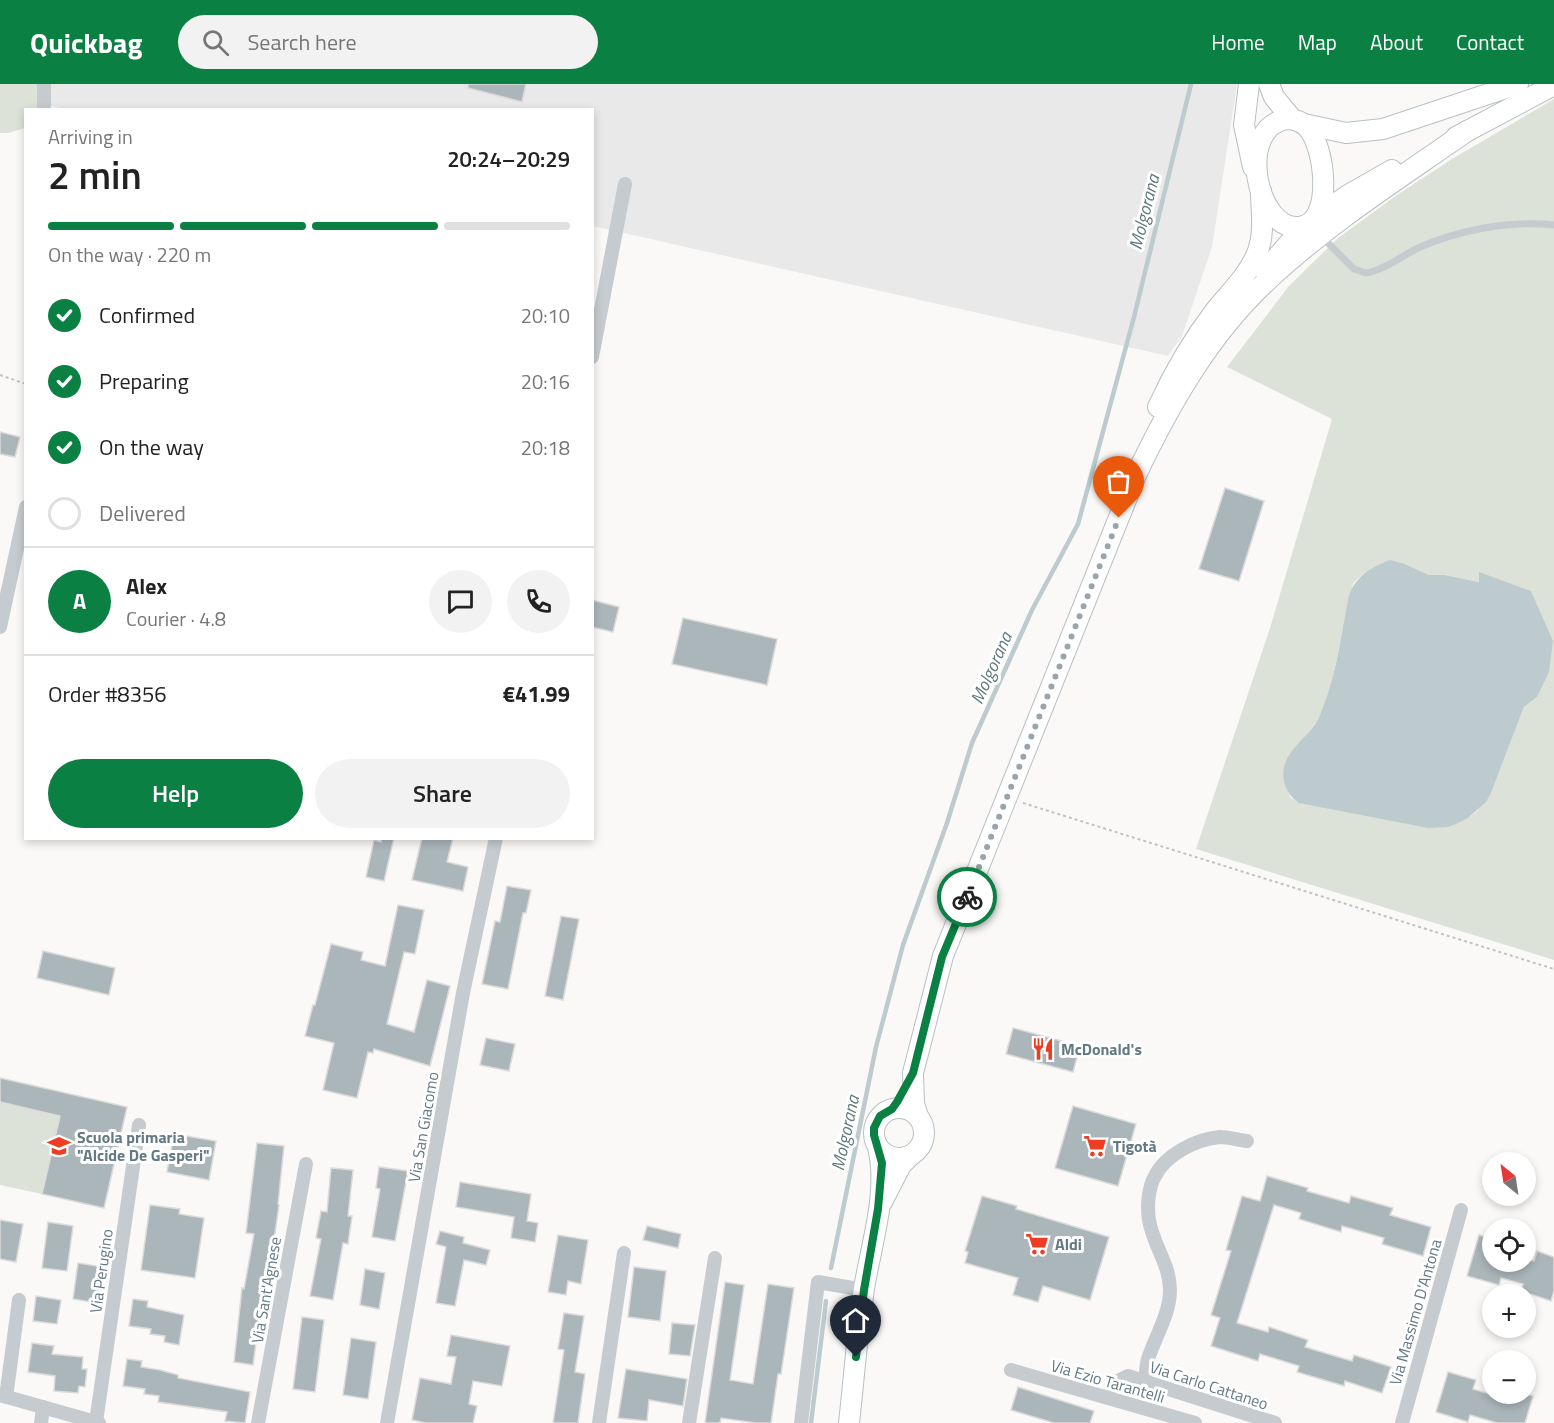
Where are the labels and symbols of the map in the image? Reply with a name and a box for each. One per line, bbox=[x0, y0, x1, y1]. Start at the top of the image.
water label: Molgorana bbox=[1122, 171, 1167, 252]
pin bbox=[1093, 456, 1144, 518]
water label: Molgorana bbox=[963, 627, 1019, 708]
courier bbox=[937, 867, 997, 927]
restaurant icon: McDonald's bbox=[1030, 1036, 1056, 1062]
place label: McDonald's bbox=[1061, 1037, 1142, 1061]
street label: Via San Giacomo bbox=[401, 1070, 445, 1184]
water label: Molgorana bbox=[824, 1092, 866, 1173]
place label: Scuola primaria "Alcide De Gasperi" bbox=[77, 1125, 210, 1167]
school or university icon: Scuola primaria "Alcide De Gasperi" bbox=[46, 1133, 72, 1159]
supermarket icon: Tigotà bbox=[1082, 1133, 1108, 1159]
place label: Tigotà bbox=[1113, 1134, 1157, 1158]
north arrow bbox=[1482, 1152, 1536, 1206]
street label: Via Perugino bbox=[83, 1227, 119, 1315]
supermarket icon: Aldi bbox=[1024, 1231, 1050, 1257]
place label: Aldi bbox=[1055, 1232, 1082, 1256]
street label: Via Sant'Agnese bbox=[245, 1235, 287, 1345]
street label: Via Massimo D'Antona bbox=[1383, 1236, 1447, 1388]
pin bbox=[830, 1295, 881, 1357]
street label: Via Ezio Tarantelli bbox=[1048, 1353, 1168, 1409]
street label: Via Carlo Cattaneo bbox=[1147, 1355, 1271, 1415]

